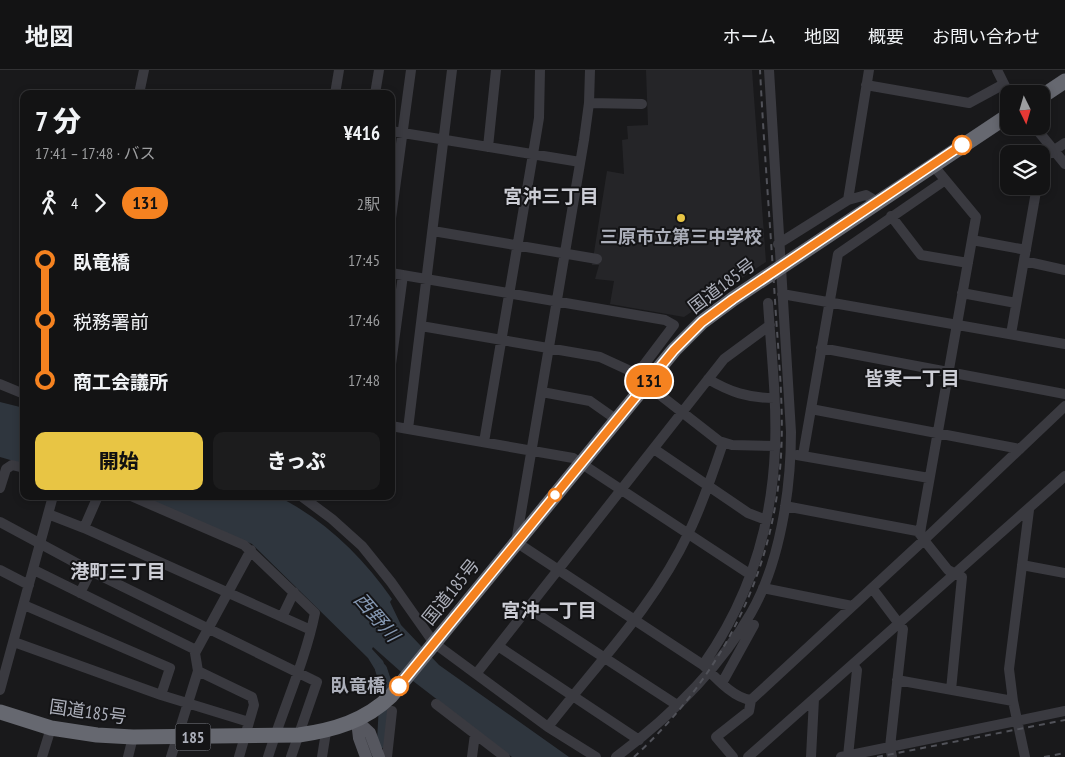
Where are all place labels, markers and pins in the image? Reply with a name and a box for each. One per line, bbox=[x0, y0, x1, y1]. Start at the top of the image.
unlabelled marker bbox=[952, 135, 972, 155]
marker: 三原市立第三中学校 bbox=[675, 212, 687, 224]
place label: 三原市立第三中学校 bbox=[600, 225, 762, 248]
unlabelled marker bbox=[548, 488, 562, 502]
place label: 臥竜橋 bbox=[331, 674, 385, 697]
marker: 臥竜橋 bbox=[389, 676, 409, 696]

